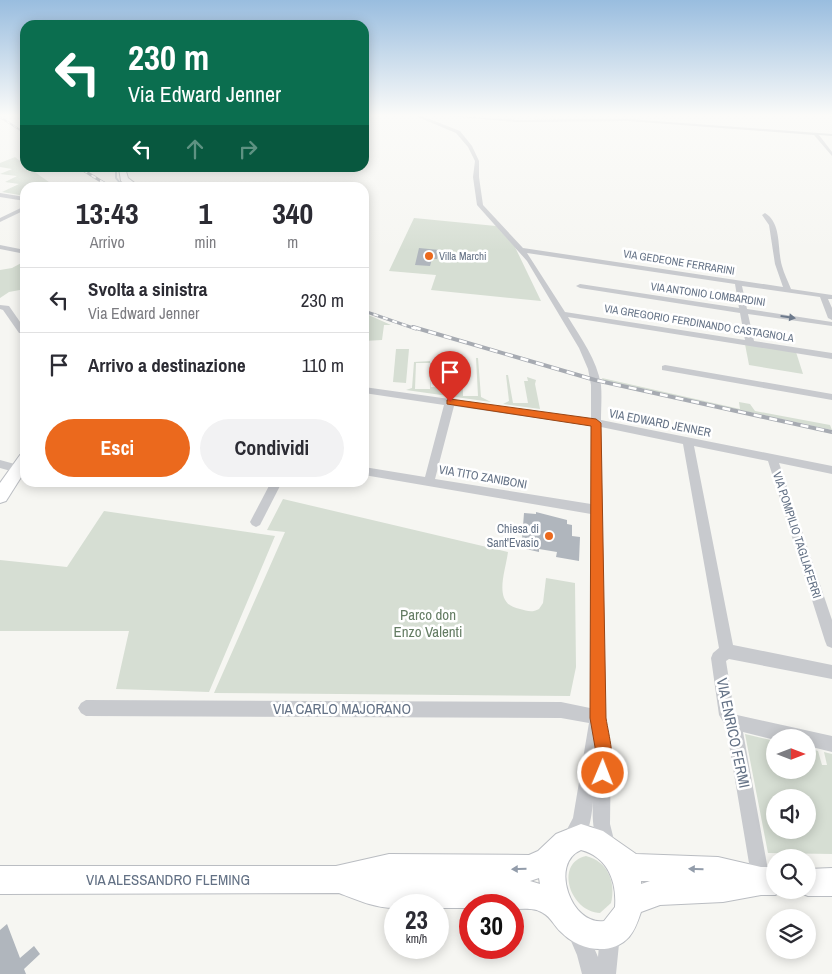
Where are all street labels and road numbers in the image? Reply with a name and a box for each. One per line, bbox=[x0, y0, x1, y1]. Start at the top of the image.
street label: VIA GEDEONE FERRARINI bbox=[622, 246, 736, 278]
street label: VIA ANTONIO LOMBARDINI bbox=[650, 279, 766, 309]
street label: VIA GREGORIO FERDINANDO CASTAGNOLA bbox=[603, 301, 796, 345]
street label: VIA EDWARD JENNER bbox=[608, 405, 712, 441]
street label: VIA TITO ZANIBONI bbox=[438, 461, 528, 493]
street label: VIA POMPILIO TAGLIAFERRI bbox=[769, 470, 825, 600]
street label: VIA ENRICO FERMI bbox=[712, 676, 755, 790]
street label: VIA CARLO MAJORANO bbox=[273, 698, 411, 719]
street label: VIA ALESSANDRO FLEMING bbox=[86, 869, 250, 890]

